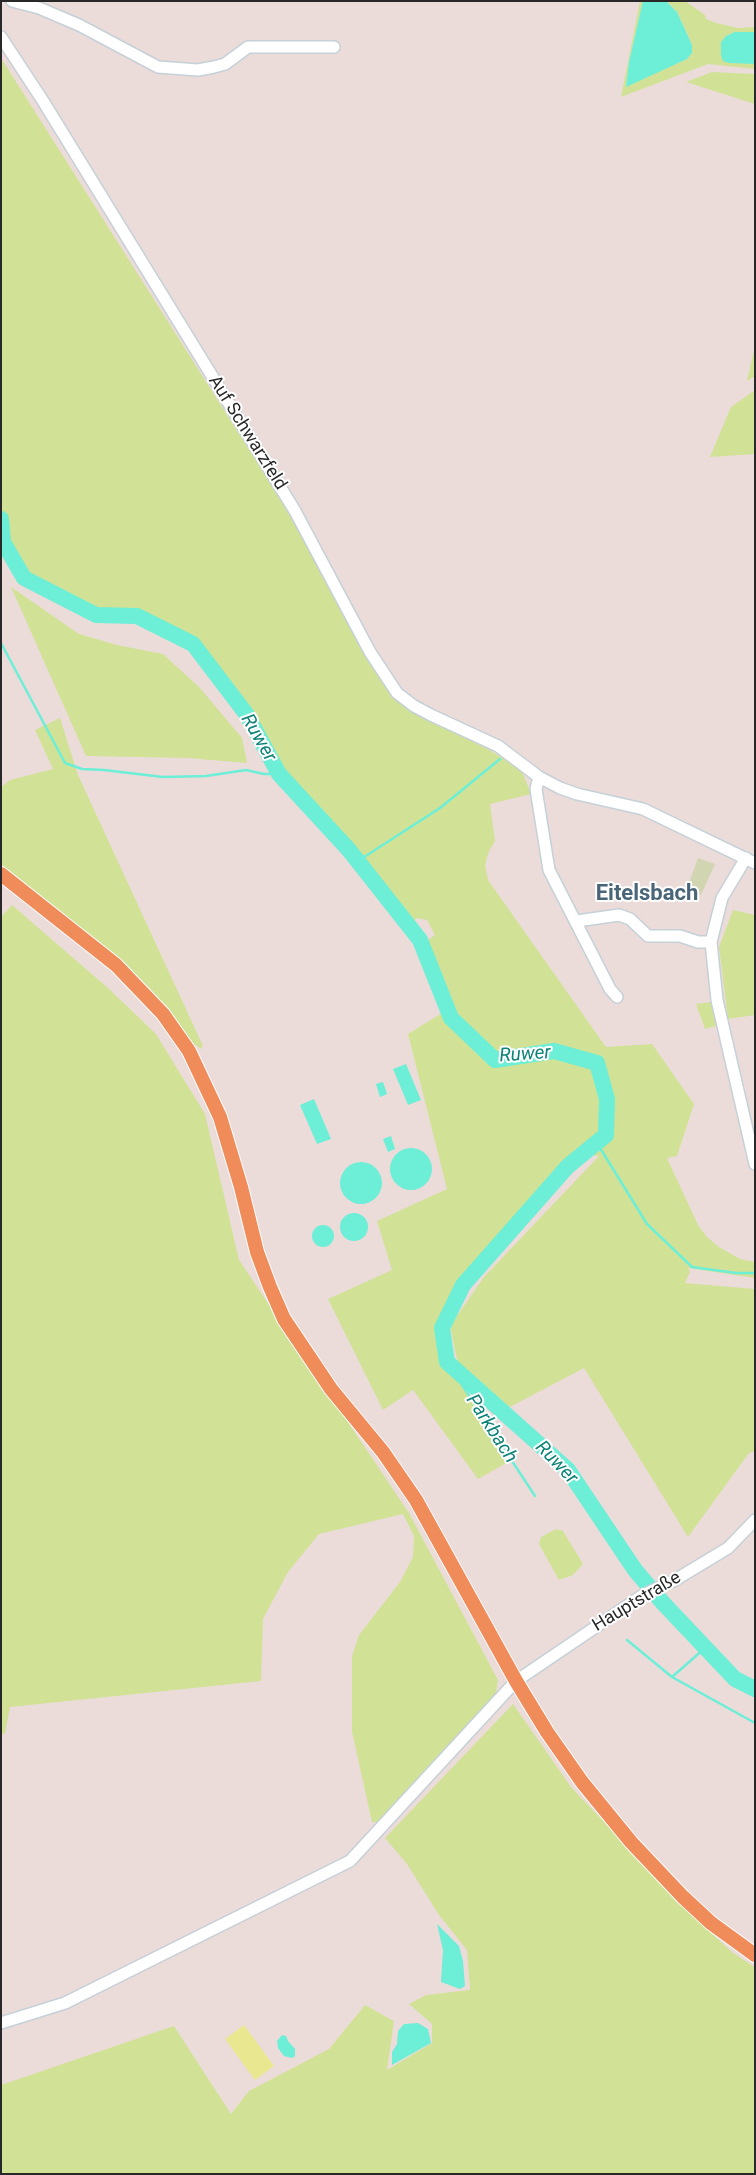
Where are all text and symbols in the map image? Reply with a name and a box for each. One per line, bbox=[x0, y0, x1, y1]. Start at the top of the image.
street label: Auf Schwarzfeld bbox=[203, 372, 291, 494]
water label: Ruwer bbox=[235, 710, 281, 766]
district label: Eitelsbach bbox=[596, 881, 698, 907]
water label: Ruwer bbox=[499, 1042, 551, 1068]
water label: Parkbach bbox=[460, 1390, 522, 1468]
water label: Ruwer bbox=[530, 1437, 582, 1489]
street label: Hauptstraße bbox=[589, 1567, 685, 1637]

